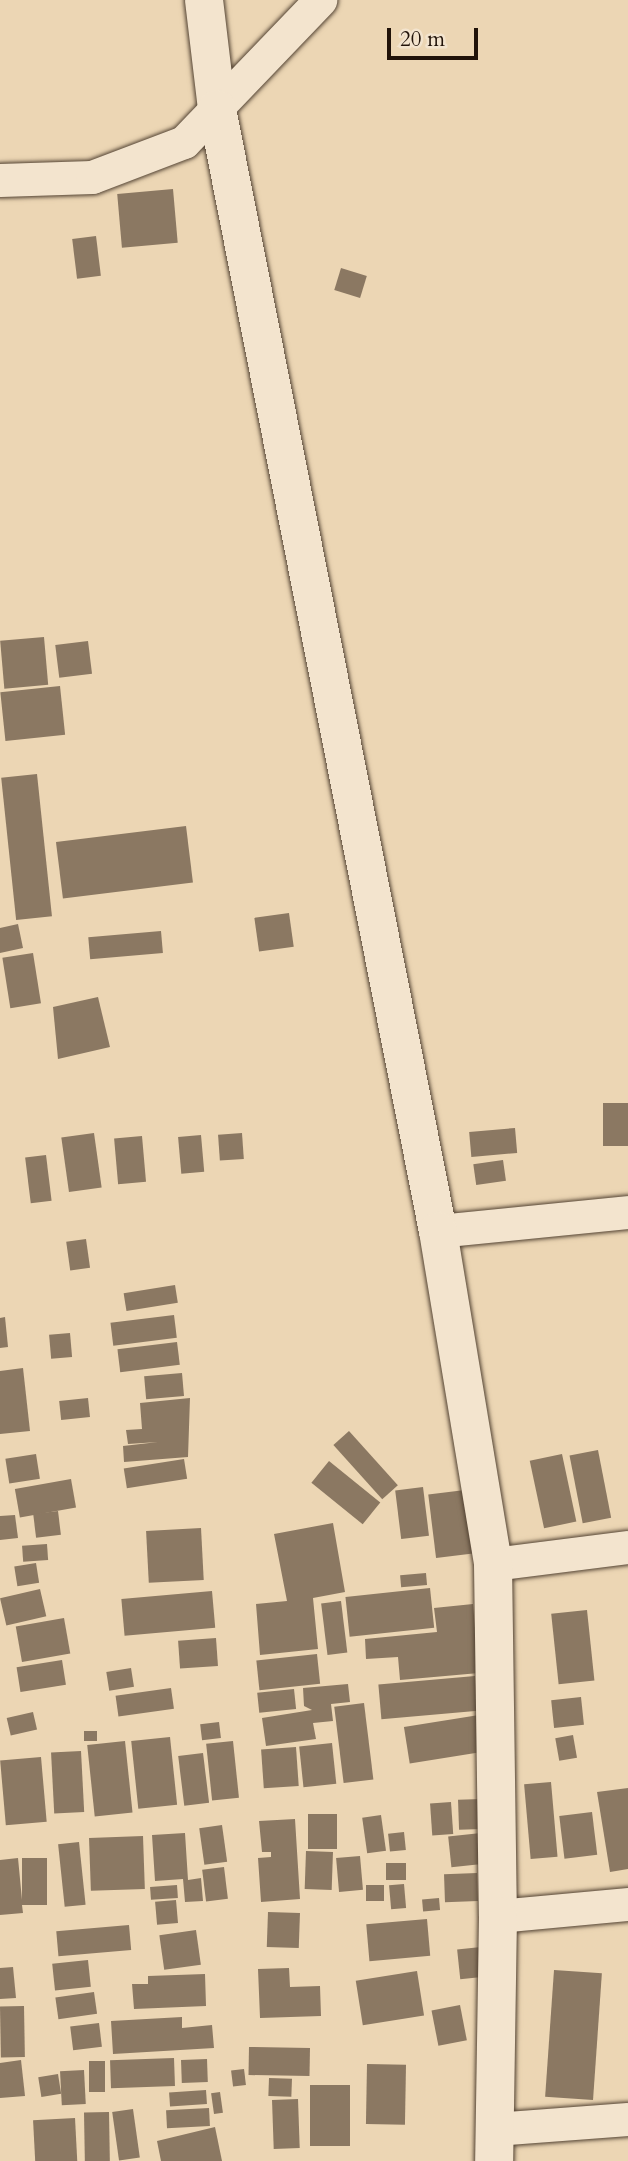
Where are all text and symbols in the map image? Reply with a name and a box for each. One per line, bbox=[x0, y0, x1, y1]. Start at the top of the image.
scale bar bbox=[390, 14, 481, 58]
text: 20 m bbox=[400, 25, 445, 54]

